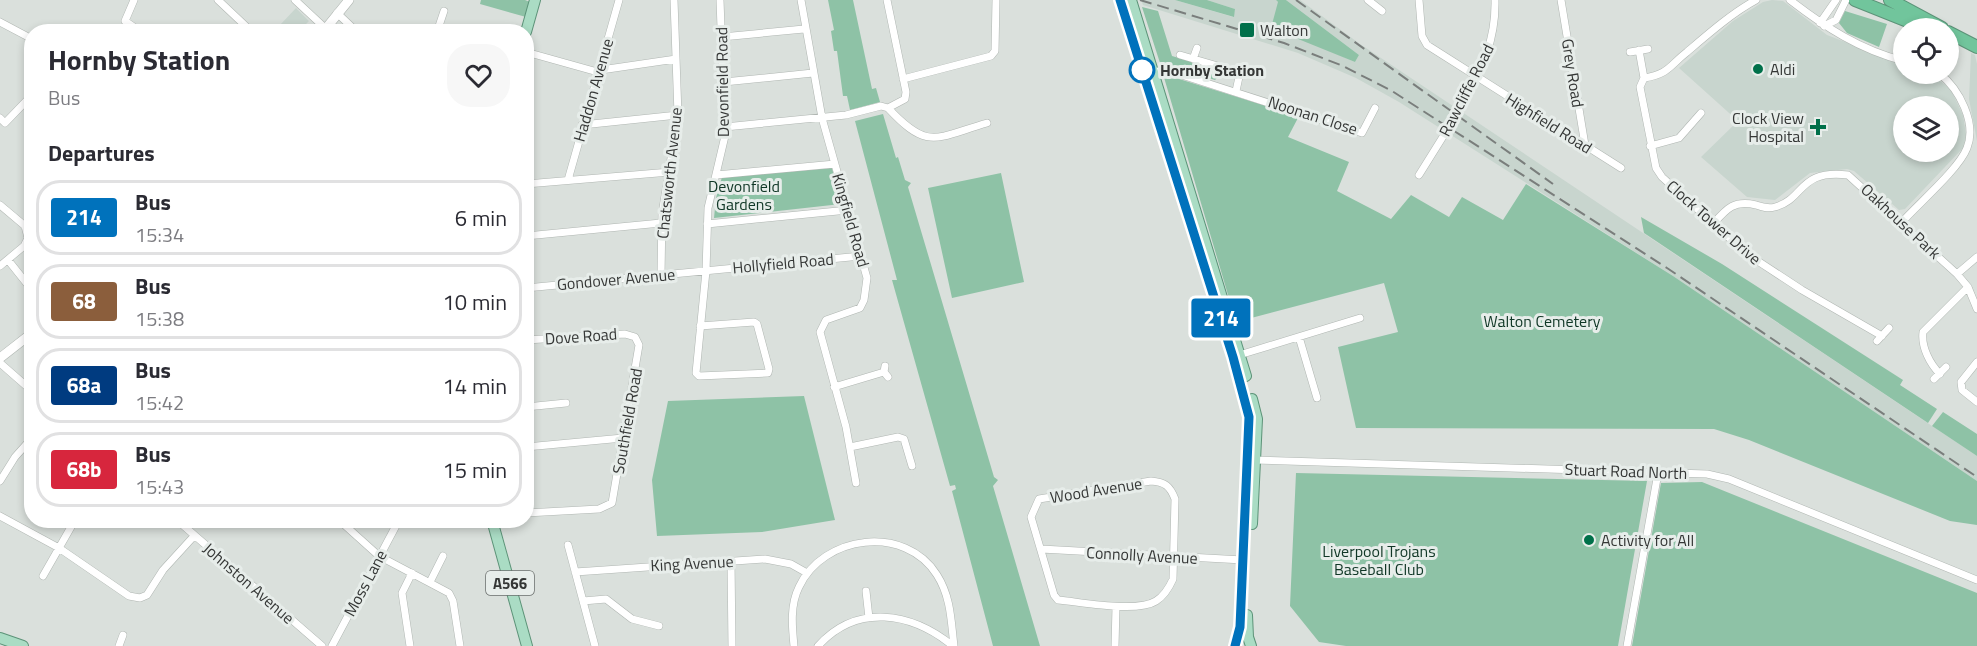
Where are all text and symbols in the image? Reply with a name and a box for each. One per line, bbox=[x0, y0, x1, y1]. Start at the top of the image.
place label: Walton bbox=[1260, 18, 1308, 42]
map controls bbox=[1893, 18, 1959, 162]
button: locate bbox=[1893, 18, 1959, 84]
marker: Walton bbox=[1238, 21, 1256, 39]
street label: Devonfield Road bbox=[709, 27, 735, 137]
street label: Haddon Avenue bbox=[567, 36, 619, 144]
street label: Grey Road bbox=[1556, 37, 1590, 109]
text: Hornby Station bbox=[48, 38, 230, 81]
street label: Rawcliffe Road bbox=[1432, 40, 1500, 140]
button: heart bbox=[447, 44, 510, 107]
marker: Hornby Station bbox=[1129, 57, 1155, 83]
place label: Aldi bbox=[1770, 57, 1795, 81]
place label: Hornby Station bbox=[1160, 58, 1264, 82]
marker: Aldi bbox=[1751, 62, 1765, 76]
text: Bus bbox=[48, 82, 80, 113]
street label: Highfield Road bbox=[1501, 87, 1597, 159]
street label: Noonan Close bbox=[1265, 89, 1361, 141]
button: layers bbox=[1893, 96, 1959, 162]
street label: Chatsworth Avenue bbox=[650, 106, 688, 240]
place label: Clock View Hospital bbox=[1732, 106, 1804, 148]
marker: Clock View Hospital bbox=[1809, 118, 1827, 136]
text: Departures bbox=[48, 136, 155, 170]
street label: Kingfield Road bbox=[826, 170, 876, 270]
park label: Devonfield Gardens bbox=[708, 174, 780, 216]
street label: Clock Tower Drive bbox=[1661, 174, 1767, 270]
street label: Oakhouse Park bbox=[1856, 178, 1947, 265]
text: Bus bbox=[135, 185, 171, 219]
text: 214 bbox=[66, 201, 102, 233]
text: 6 min bbox=[455, 201, 507, 235]
text: 15:34 bbox=[135, 219, 184, 250]
street label: Hollyfield Road bbox=[731, 247, 835, 279]
street label: Gondover Avenue bbox=[556, 262, 676, 296]
text: Bus bbox=[135, 269, 171, 303]
text: 68 bbox=[72, 285, 96, 317]
text: 10 min bbox=[442, 285, 507, 319]
line badge: 214 bbox=[1186, 298, 1256, 338]
text: 214 bbox=[1203, 302, 1239, 334]
text: 15:38 bbox=[135, 303, 184, 334]
park label: Walton Cemetery bbox=[1484, 309, 1601, 333]
street label: Dove Road bbox=[544, 322, 618, 350]
text: Bus bbox=[135, 353, 171, 387]
street label: Southfield Road bbox=[606, 366, 648, 476]
text: 68a bbox=[67, 369, 101, 401]
text: 14 min bbox=[442, 369, 507, 403]
text: 15:42 bbox=[135, 387, 184, 418]
text: Bus bbox=[135, 437, 171, 471]
text: 68b bbox=[67, 453, 101, 485]
text: 15 min bbox=[442, 453, 507, 487]
street label: Stuart Road North bbox=[1564, 457, 1688, 485]
text: 15:43 bbox=[135, 471, 184, 502]
street label: Wood Avenue bbox=[1048, 471, 1144, 509]
place label: Activity for All bbox=[1601, 528, 1694, 552]
marker: Activity for All bbox=[1582, 533, 1596, 547]
street label: Johnston Avenue bbox=[198, 537, 300, 629]
park label: Liverpool Trojans Baseball Club bbox=[1322, 539, 1436, 581]
street label: Connolly Avenue bbox=[1086, 540, 1198, 570]
street label: Moss Lane bbox=[337, 545, 393, 621]
street label: King Avenue bbox=[650, 549, 734, 577]
road number: A566 bbox=[486, 571, 534, 595]

